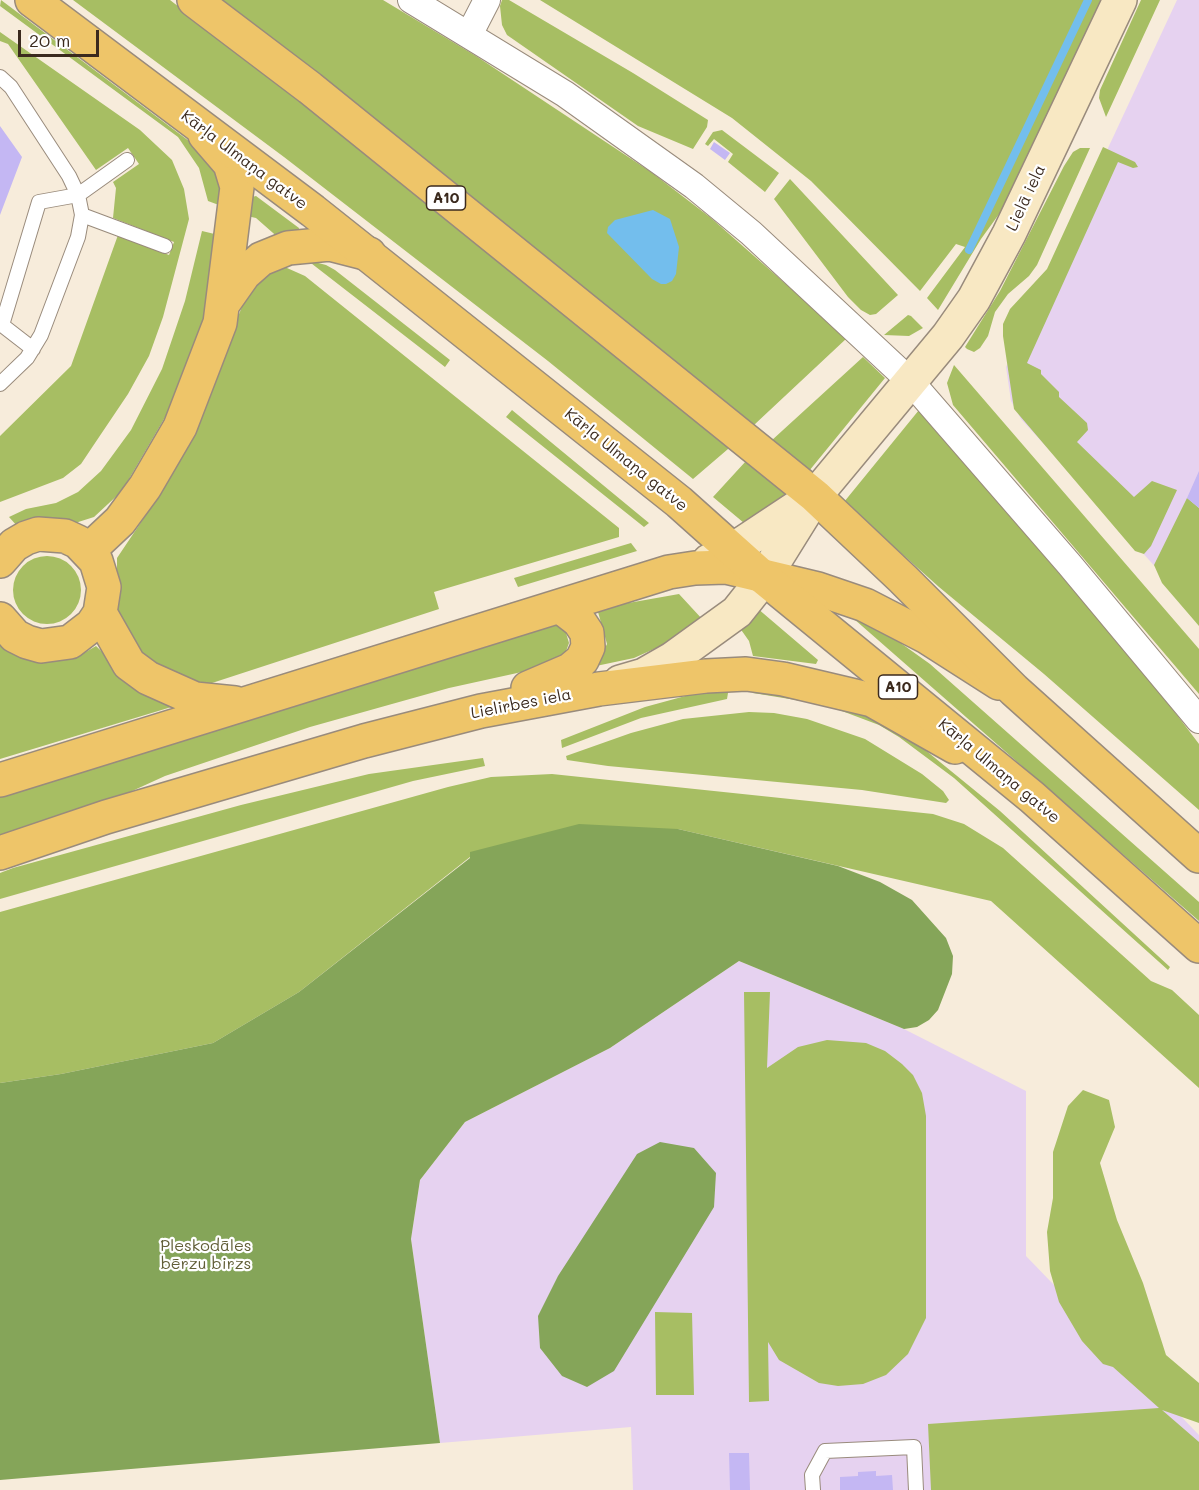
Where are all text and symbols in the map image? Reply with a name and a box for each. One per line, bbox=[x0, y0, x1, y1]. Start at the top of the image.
scale bar bbox=[21, 18, 102, 56]
text: 20 m bbox=[29, 28, 70, 52]
street label: Kārļa Ulmaņa gatve bbox=[177, 106, 311, 214]
street label: Lielā iela bbox=[1002, 162, 1050, 234]
road number: A10 bbox=[426, 186, 466, 210]
street label: Kārļa Ulmaņa gatve bbox=[561, 404, 691, 516]
road number: A10 bbox=[878, 675, 918, 699]
street label: Lielirbes iela bbox=[469, 685, 573, 723]
street label: Kārļa Ulmaņa gatve bbox=[934, 715, 1064, 827]
park label: Pleskodāles bērzu birzs bbox=[160, 1236, 252, 1274]

